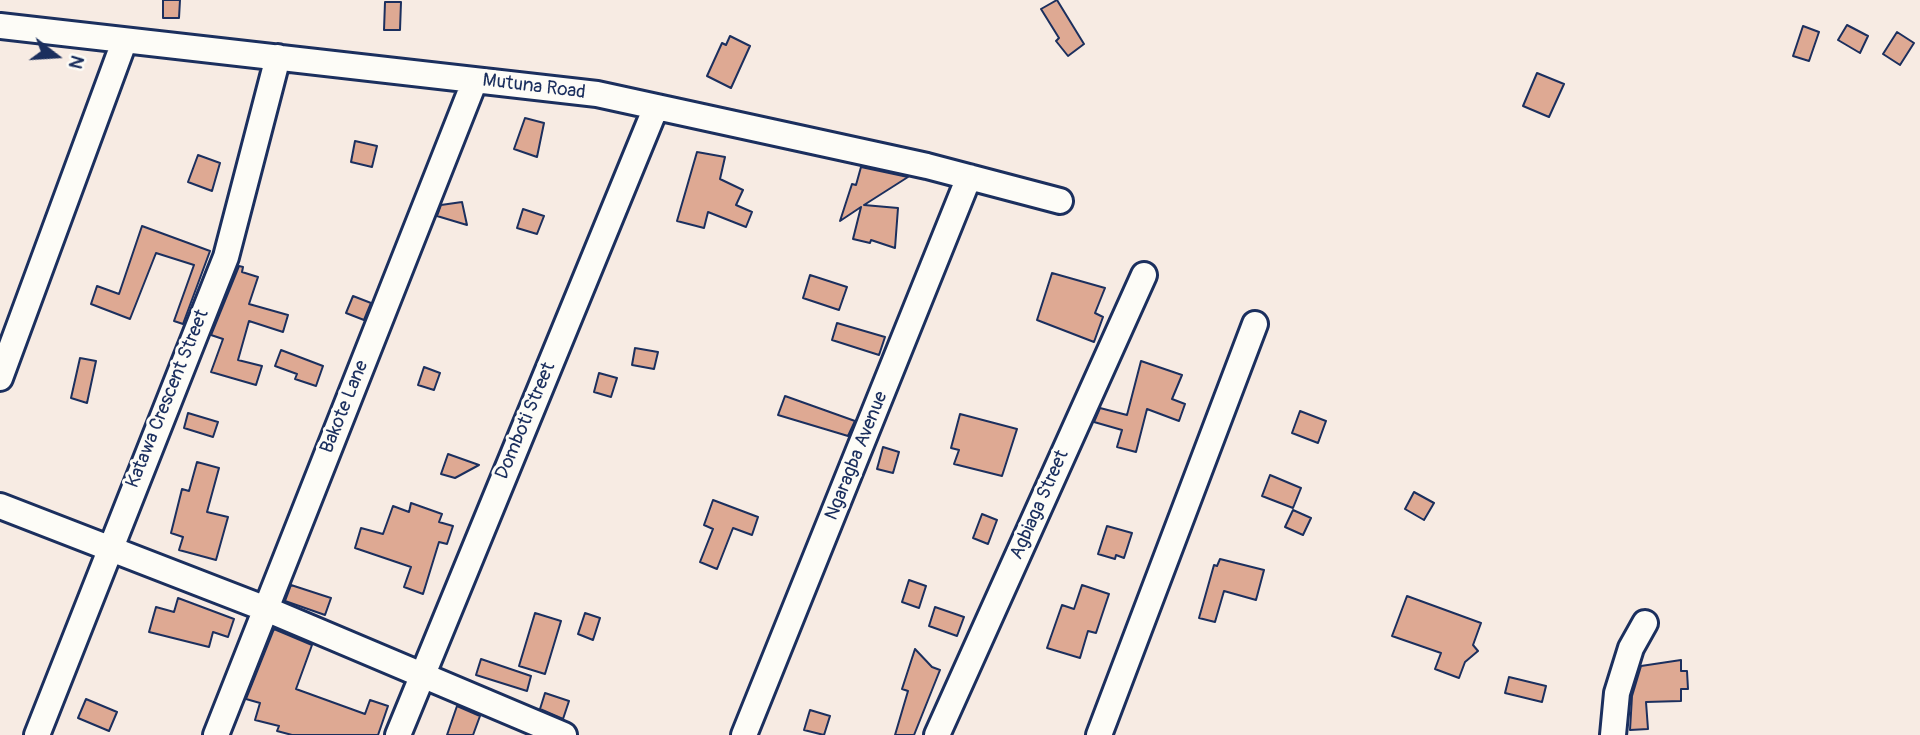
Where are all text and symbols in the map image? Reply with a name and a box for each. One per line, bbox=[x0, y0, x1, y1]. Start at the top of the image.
north arrow bbox=[21, 21, 91, 91]
text: N bbox=[63, 52, 89, 72]
street label: Mutuna Road bbox=[481, 69, 587, 105]
street label: Katawa Crescent Street bbox=[122, 306, 214, 492]
street label: Bakote Lane bbox=[316, 357, 374, 457]
street label: Domboti Street bbox=[491, 359, 561, 483]
street label: Ngaragba Avenue bbox=[821, 388, 893, 524]
street label: Agbiaga Street bbox=[1006, 447, 1074, 563]

